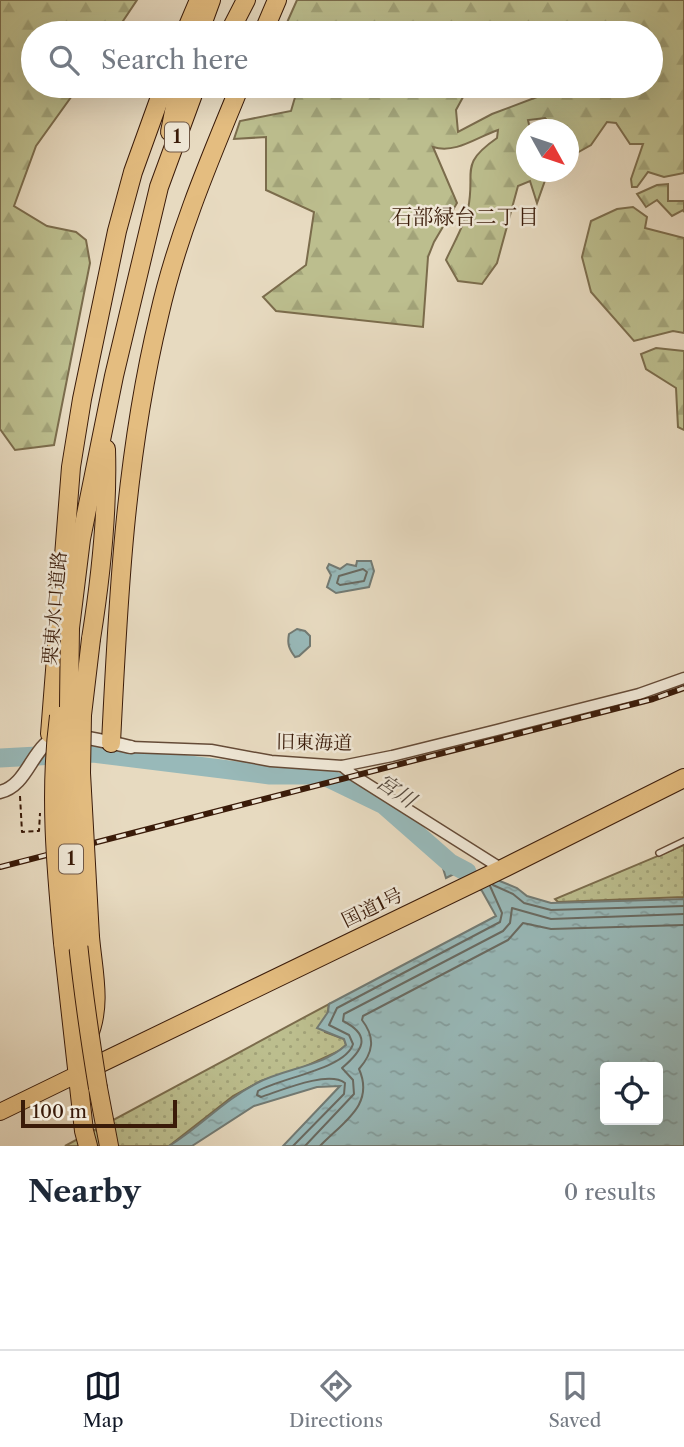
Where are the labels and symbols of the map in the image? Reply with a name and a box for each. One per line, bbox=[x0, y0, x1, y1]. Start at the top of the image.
north arrow bbox=[516, 119, 579, 182]
road number: 1 bbox=[165, 122, 189, 152]
district label: 石部緑台二丁目 bbox=[392, 204, 539, 229]
street label: 栗東水口道路 bbox=[38, 550, 71, 666]
street label: 旧東海道 bbox=[276, 730, 352, 755]
water label: 宮川 bbox=[372, 768, 422, 814]
road number: 1 bbox=[59, 844, 83, 874]
street label: 国道1号 bbox=[338, 883, 406, 932]
scale bar bbox=[21, 1097, 177, 1129]

